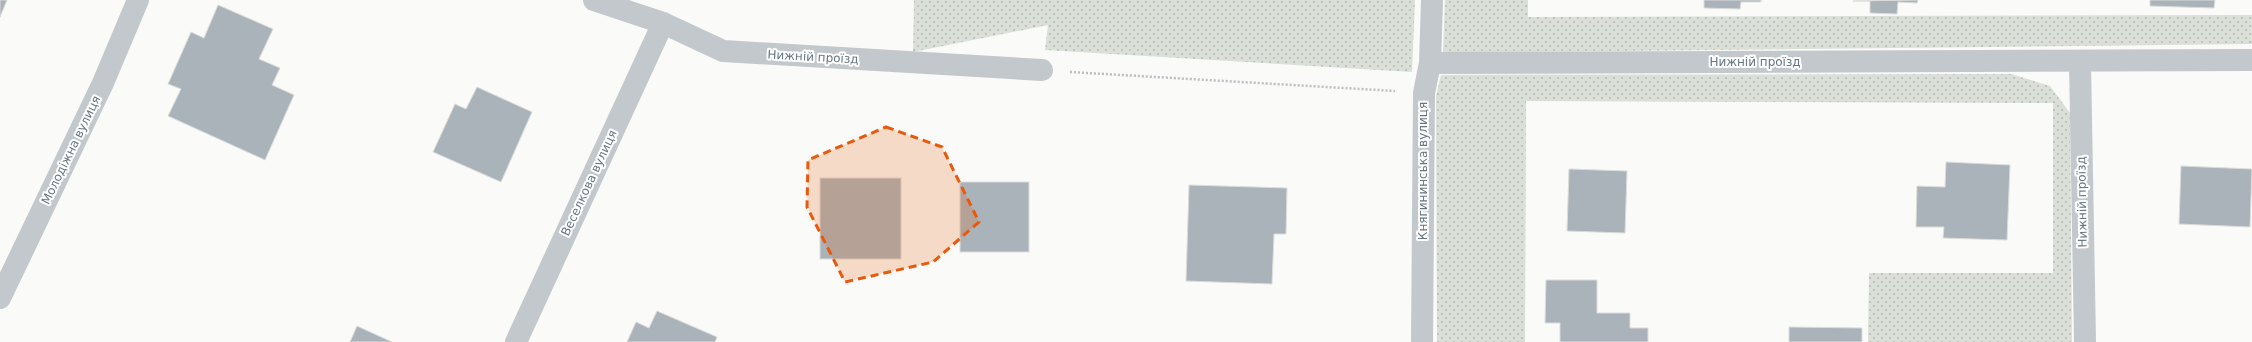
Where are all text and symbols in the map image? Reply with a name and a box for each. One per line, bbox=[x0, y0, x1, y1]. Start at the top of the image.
street label: Нижній проїзд bbox=[767, 48, 859, 66]
street label: Нижній проїзд bbox=[1709, 55, 1801, 69]
street label: Молодіжна вулиця bbox=[39, 93, 103, 207]
street label: Княгининська вулиця bbox=[1416, 102, 1430, 240]
street label: Веселкова вулиця bbox=[558, 128, 620, 238]
street label: Нижній проїзд bbox=[2074, 156, 2090, 248]

